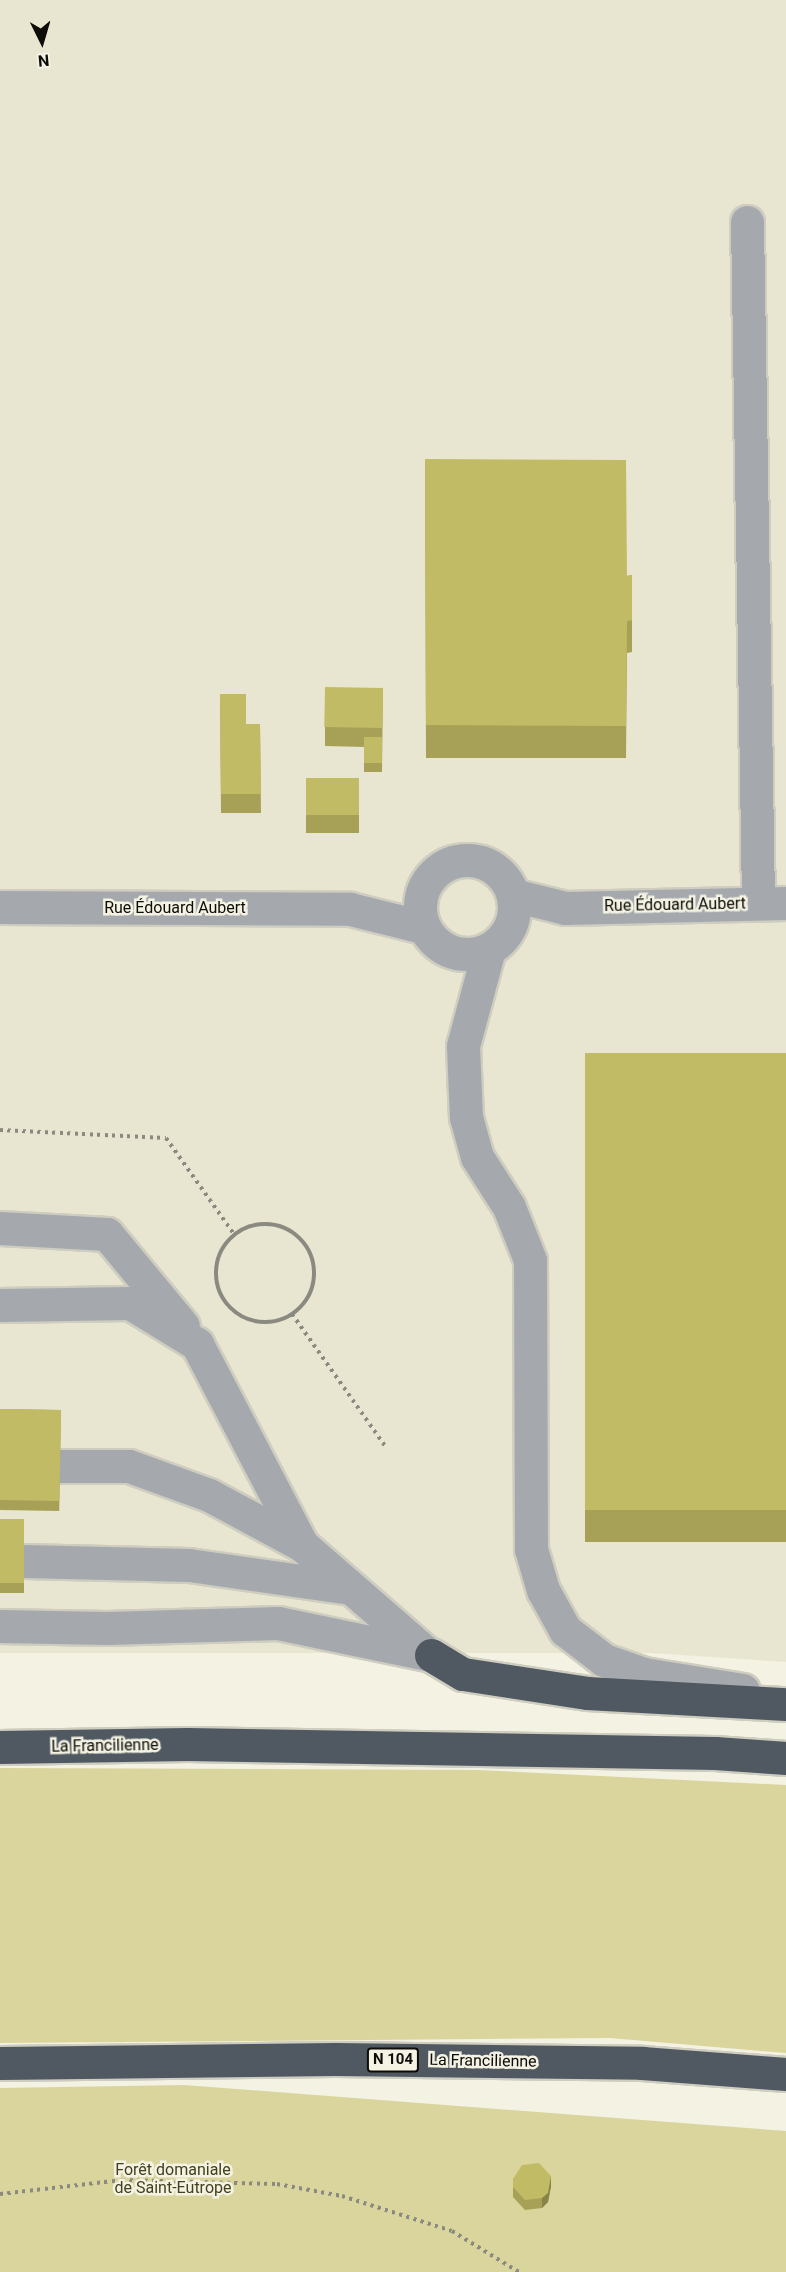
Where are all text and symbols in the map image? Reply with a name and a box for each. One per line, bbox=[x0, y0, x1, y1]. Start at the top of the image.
north arrow bbox=[12, 12, 72, 72]
text: N bbox=[37, 50, 50, 70]
street label: Rue Édouard Aubert bbox=[604, 894, 746, 916]
street label: Rue Édouard Aubert bbox=[104, 898, 246, 918]
street label: La Francilienne bbox=[51, 1735, 159, 1757]
road number: N 104 bbox=[366, 2048, 420, 2072]
street label: La Francilienne bbox=[429, 2050, 537, 2072]
park label: Forêt domaniale de Saint-Eutrope bbox=[115, 2160, 231, 2198]

